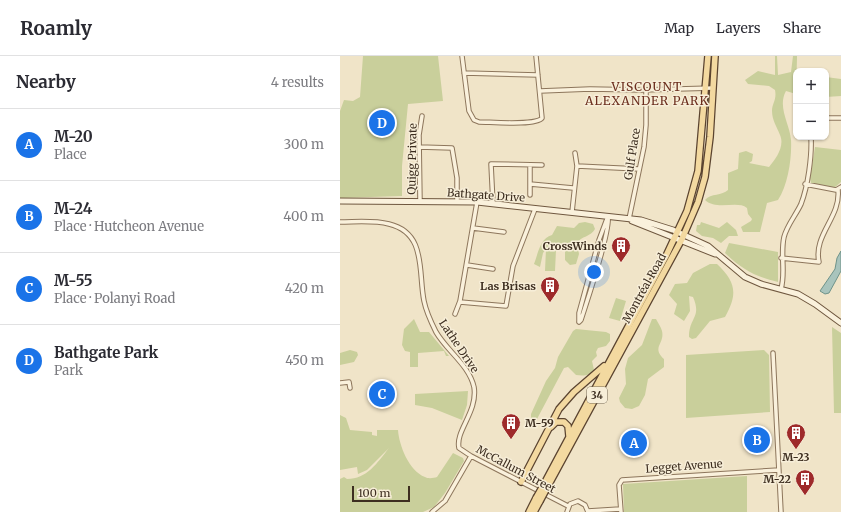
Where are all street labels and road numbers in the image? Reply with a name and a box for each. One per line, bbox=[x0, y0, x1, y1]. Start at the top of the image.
street label: Quigg Private bbox=[404, 123, 420, 195]
street label: Gulf Place bbox=[621, 127, 643, 181]
street label: Bathgate Drive bbox=[446, 185, 526, 205]
street label: Montréal Road bbox=[619, 250, 669, 325]
street label: Lathe Drive bbox=[436, 317, 482, 376]
road number: 34 bbox=[587, 387, 607, 403]
street label: McCallum Street bbox=[474, 442, 559, 496]
street label: Legget Avenue bbox=[645, 456, 723, 476]

